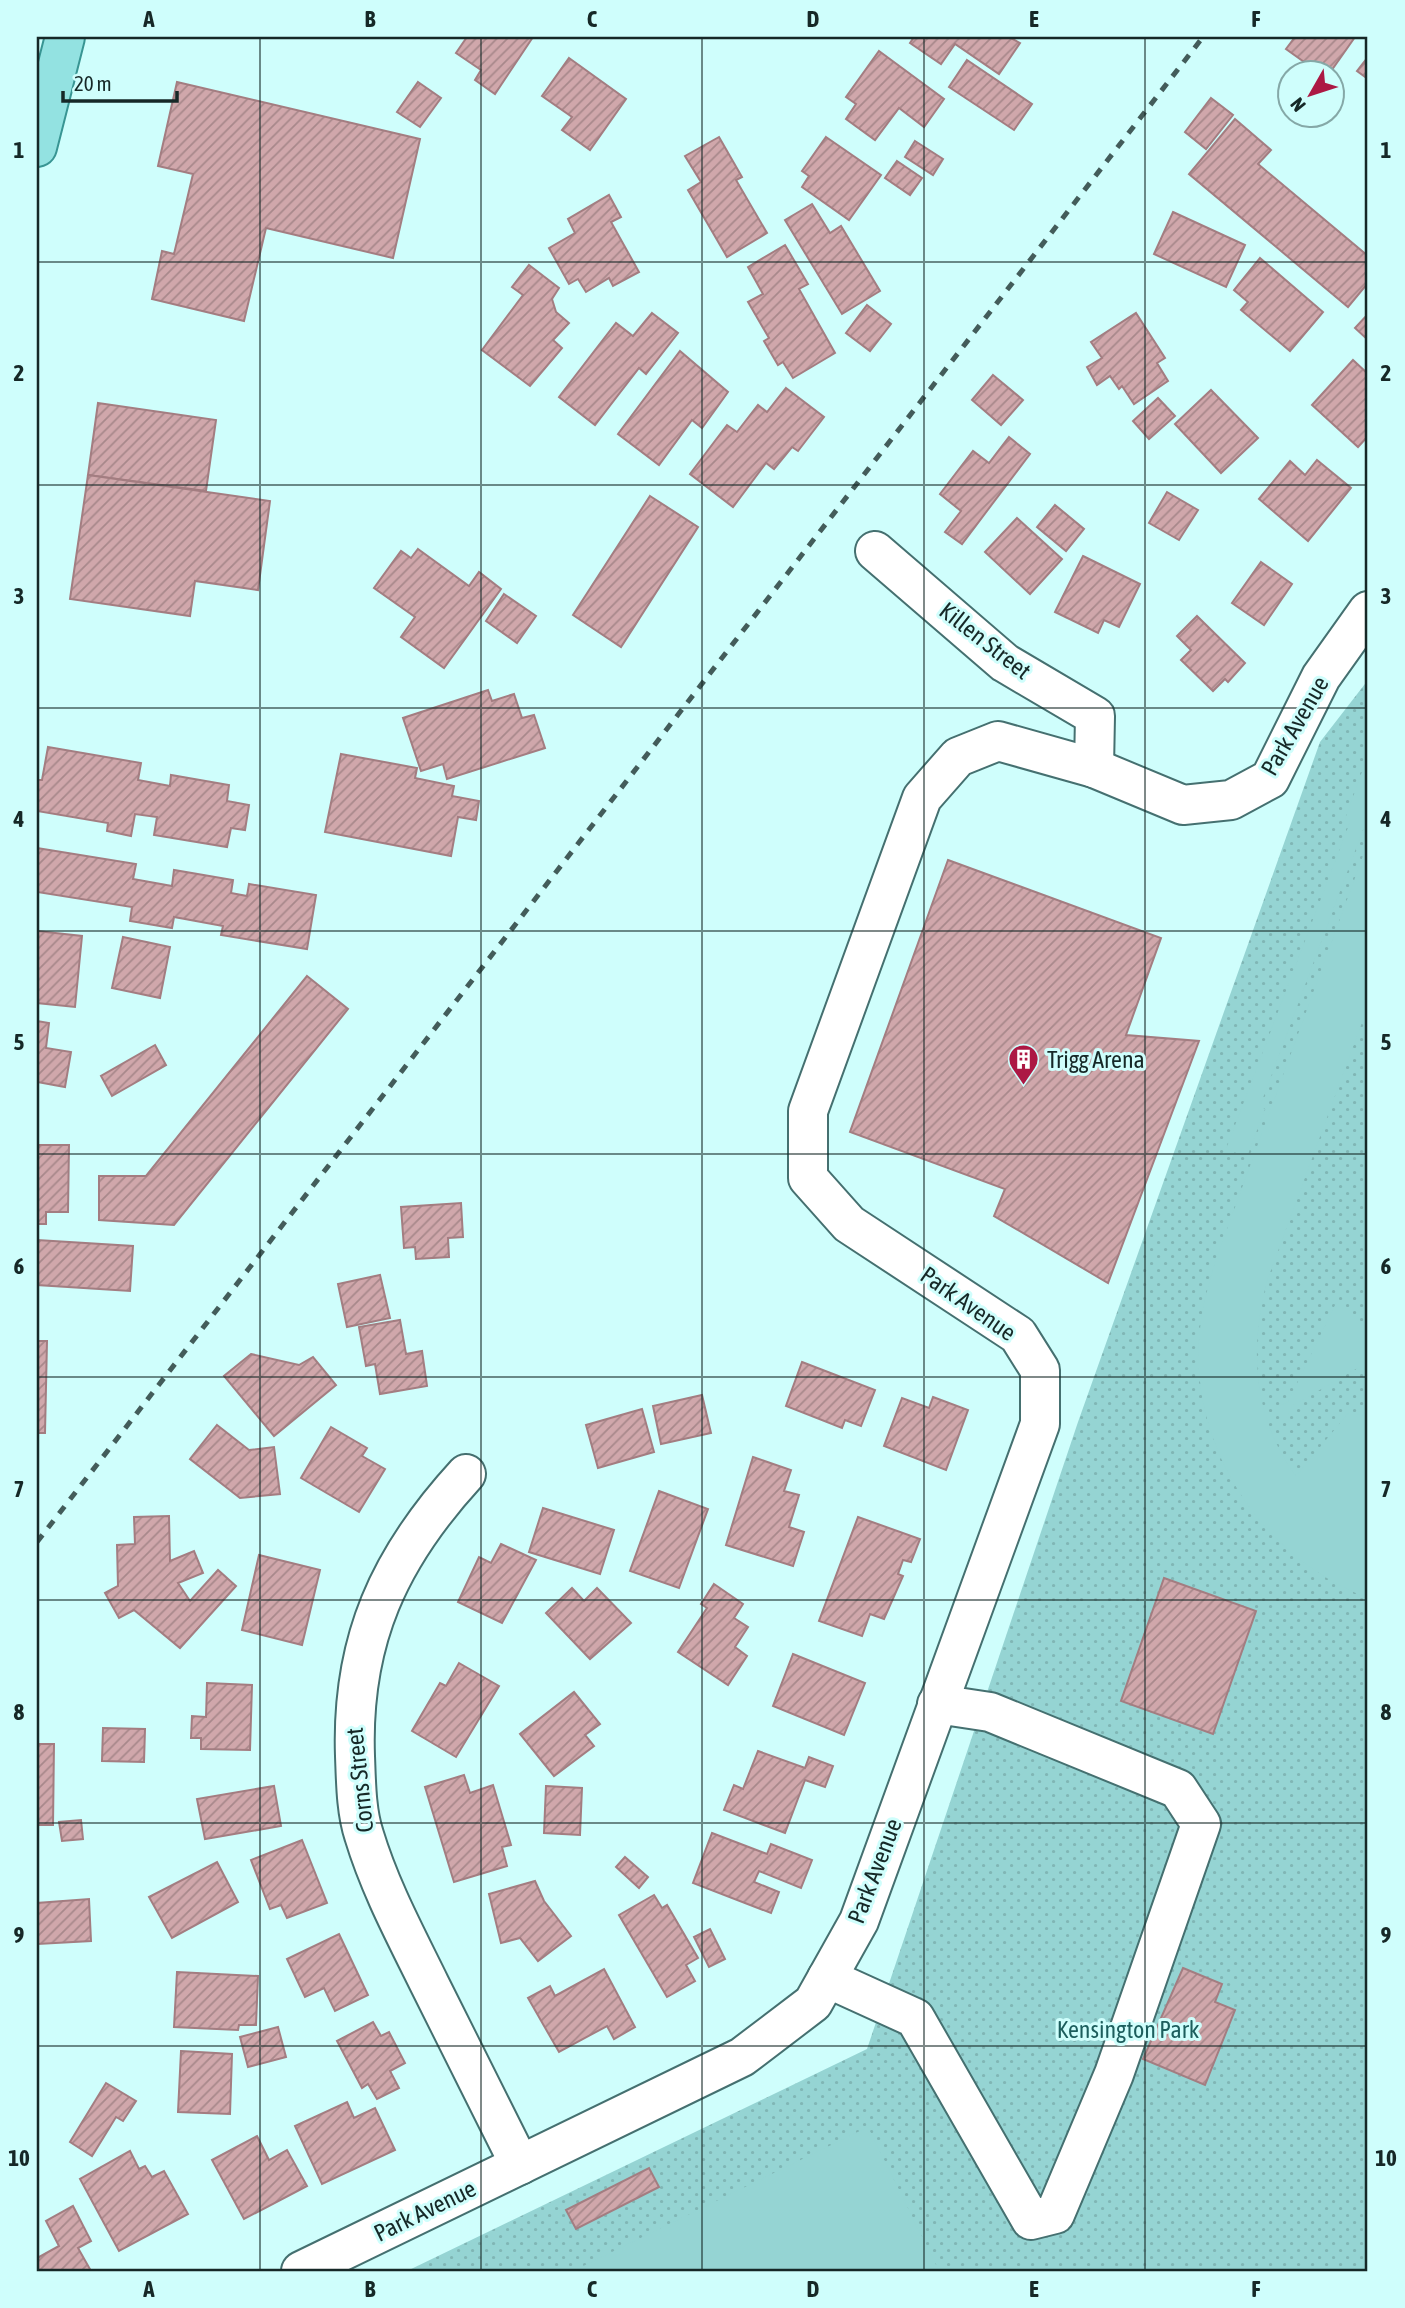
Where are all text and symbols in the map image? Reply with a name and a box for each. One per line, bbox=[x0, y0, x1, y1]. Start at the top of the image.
text: A bbox=[142, 6, 155, 32]
text: B bbox=[365, 6, 376, 32]
text: C bbox=[587, 6, 598, 32]
text: D bbox=[807, 6, 820, 32]
text: E bbox=[1029, 6, 1039, 32]
text: F bbox=[1251, 6, 1261, 32]
scale bar bbox=[63, 60, 177, 104]
north arrow bbox=[1276, 60, 1346, 130]
text: 20 m bbox=[74, 71, 112, 95]
text: N bbox=[1286, 93, 1310, 116]
text: 1 bbox=[14, 137, 25, 163]
text: 1 bbox=[1381, 137, 1392, 163]
text: 2 bbox=[14, 360, 24, 386]
text: 2 bbox=[1381, 360, 1391, 386]
text: 3 bbox=[14, 583, 24, 609]
text: 3 bbox=[1381, 583, 1391, 609]
street label: Killen Street bbox=[934, 597, 1036, 685]
street label: Park Avenue bbox=[1255, 671, 1334, 780]
text: 4 bbox=[13, 806, 25, 832]
text: 4 bbox=[1380, 806, 1392, 832]
text: 5 bbox=[14, 1029, 25, 1055]
text: 5 bbox=[1381, 1029, 1392, 1055]
building icon: Trigg Arena bbox=[1007, 1043, 1041, 1087]
place label: Trigg Arena bbox=[1047, 1046, 1145, 1073]
text: 6 bbox=[14, 1253, 25, 1279]
text: 6 bbox=[1381, 1253, 1392, 1279]
street label: Park Avenue bbox=[916, 1261, 1021, 1346]
text: 7 bbox=[14, 1476, 24, 1502]
text: 7 bbox=[1381, 1476, 1391, 1502]
text: 8 bbox=[14, 1699, 25, 1725]
text: 8 bbox=[1381, 1699, 1392, 1725]
street label: Corns Street bbox=[341, 1726, 378, 1834]
street label: Park Avenue bbox=[842, 1815, 907, 1927]
text: 9 bbox=[14, 1922, 25, 1948]
text: 9 bbox=[1381, 1922, 1392, 1948]
park label: Kensington Park bbox=[1057, 2016, 1200, 2043]
text: 10 bbox=[8, 2145, 30, 2171]
text: 10 bbox=[1375, 2145, 1397, 2171]
street label: Park Avenue bbox=[370, 2174, 480, 2247]
text: A bbox=[142, 2276, 155, 2302]
text: B bbox=[365, 2276, 376, 2302]
text: C bbox=[587, 2276, 598, 2302]
text: D bbox=[807, 2276, 820, 2302]
text: E bbox=[1029, 2276, 1039, 2302]
text: F bbox=[1251, 2276, 1261, 2302]

